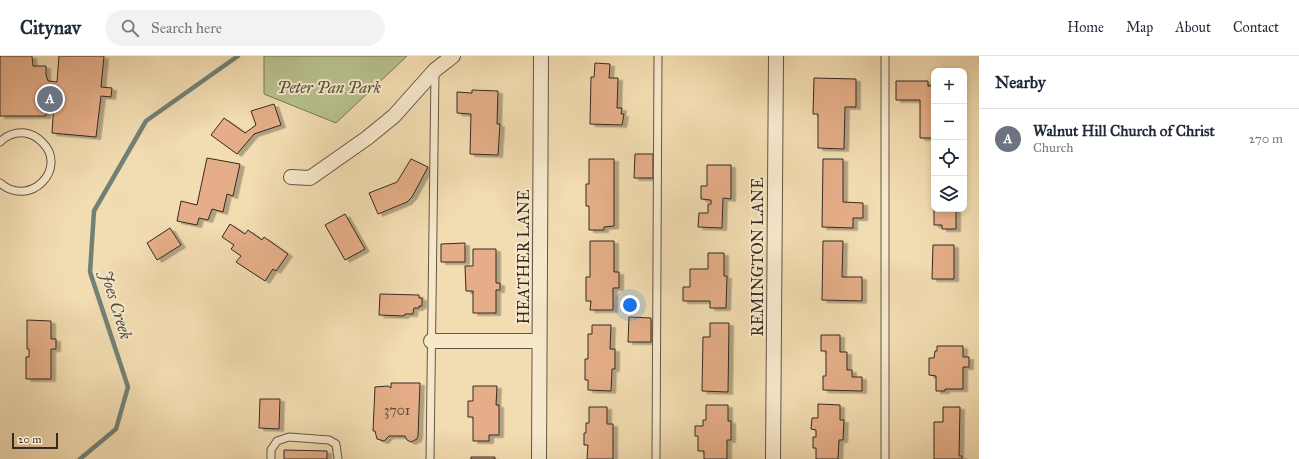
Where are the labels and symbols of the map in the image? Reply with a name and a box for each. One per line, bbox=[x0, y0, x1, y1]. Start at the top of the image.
park label: Peter Pan Park bbox=[277, 78, 381, 97]
pin: A bbox=[37, 84, 63, 114]
street label: REMINGTON LANE bbox=[748, 177, 767, 337]
street label: HEATHER LANE bbox=[514, 190, 533, 324]
water label: Joes Creek bbox=[95, 267, 137, 342]
your location bbox=[620, 295, 640, 315]
house number: 3701 bbox=[384, 402, 411, 419]
scale bar bbox=[12, 431, 58, 450]

